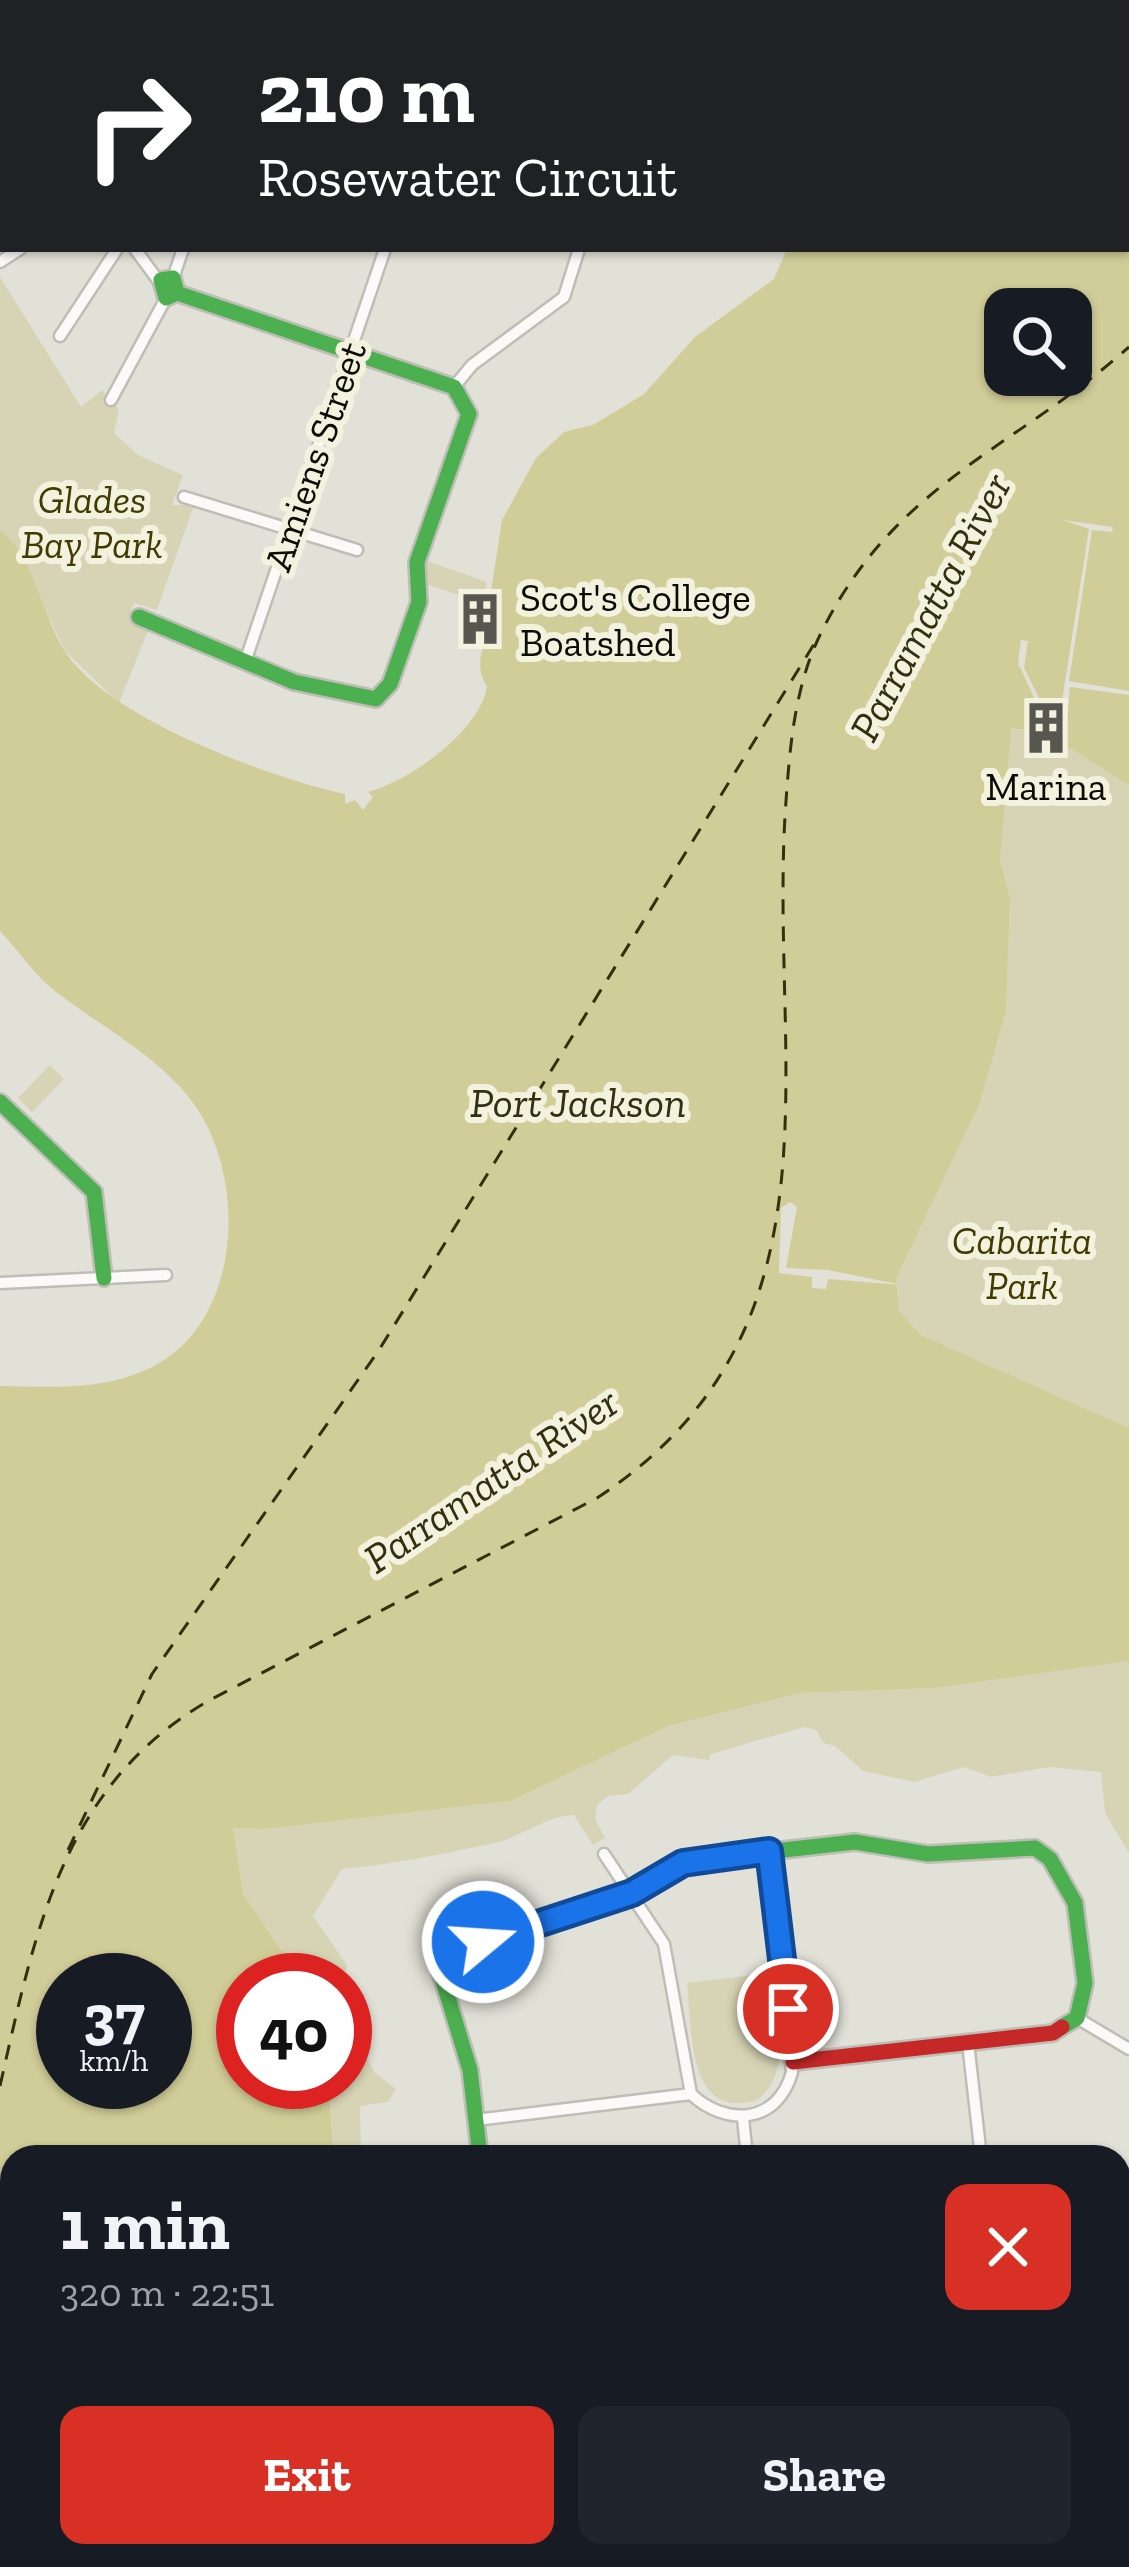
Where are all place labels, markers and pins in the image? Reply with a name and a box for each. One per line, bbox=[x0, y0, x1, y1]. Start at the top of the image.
place label: Scot's College Boatshed bbox=[520, 574, 751, 666]
building icon: Scot's College Boatshed bbox=[451, 590, 509, 648]
building icon: Marina bbox=[1017, 699, 1075, 757]
place label: Marina bbox=[985, 763, 1107, 810]
pin bbox=[737, 1958, 839, 2060]

